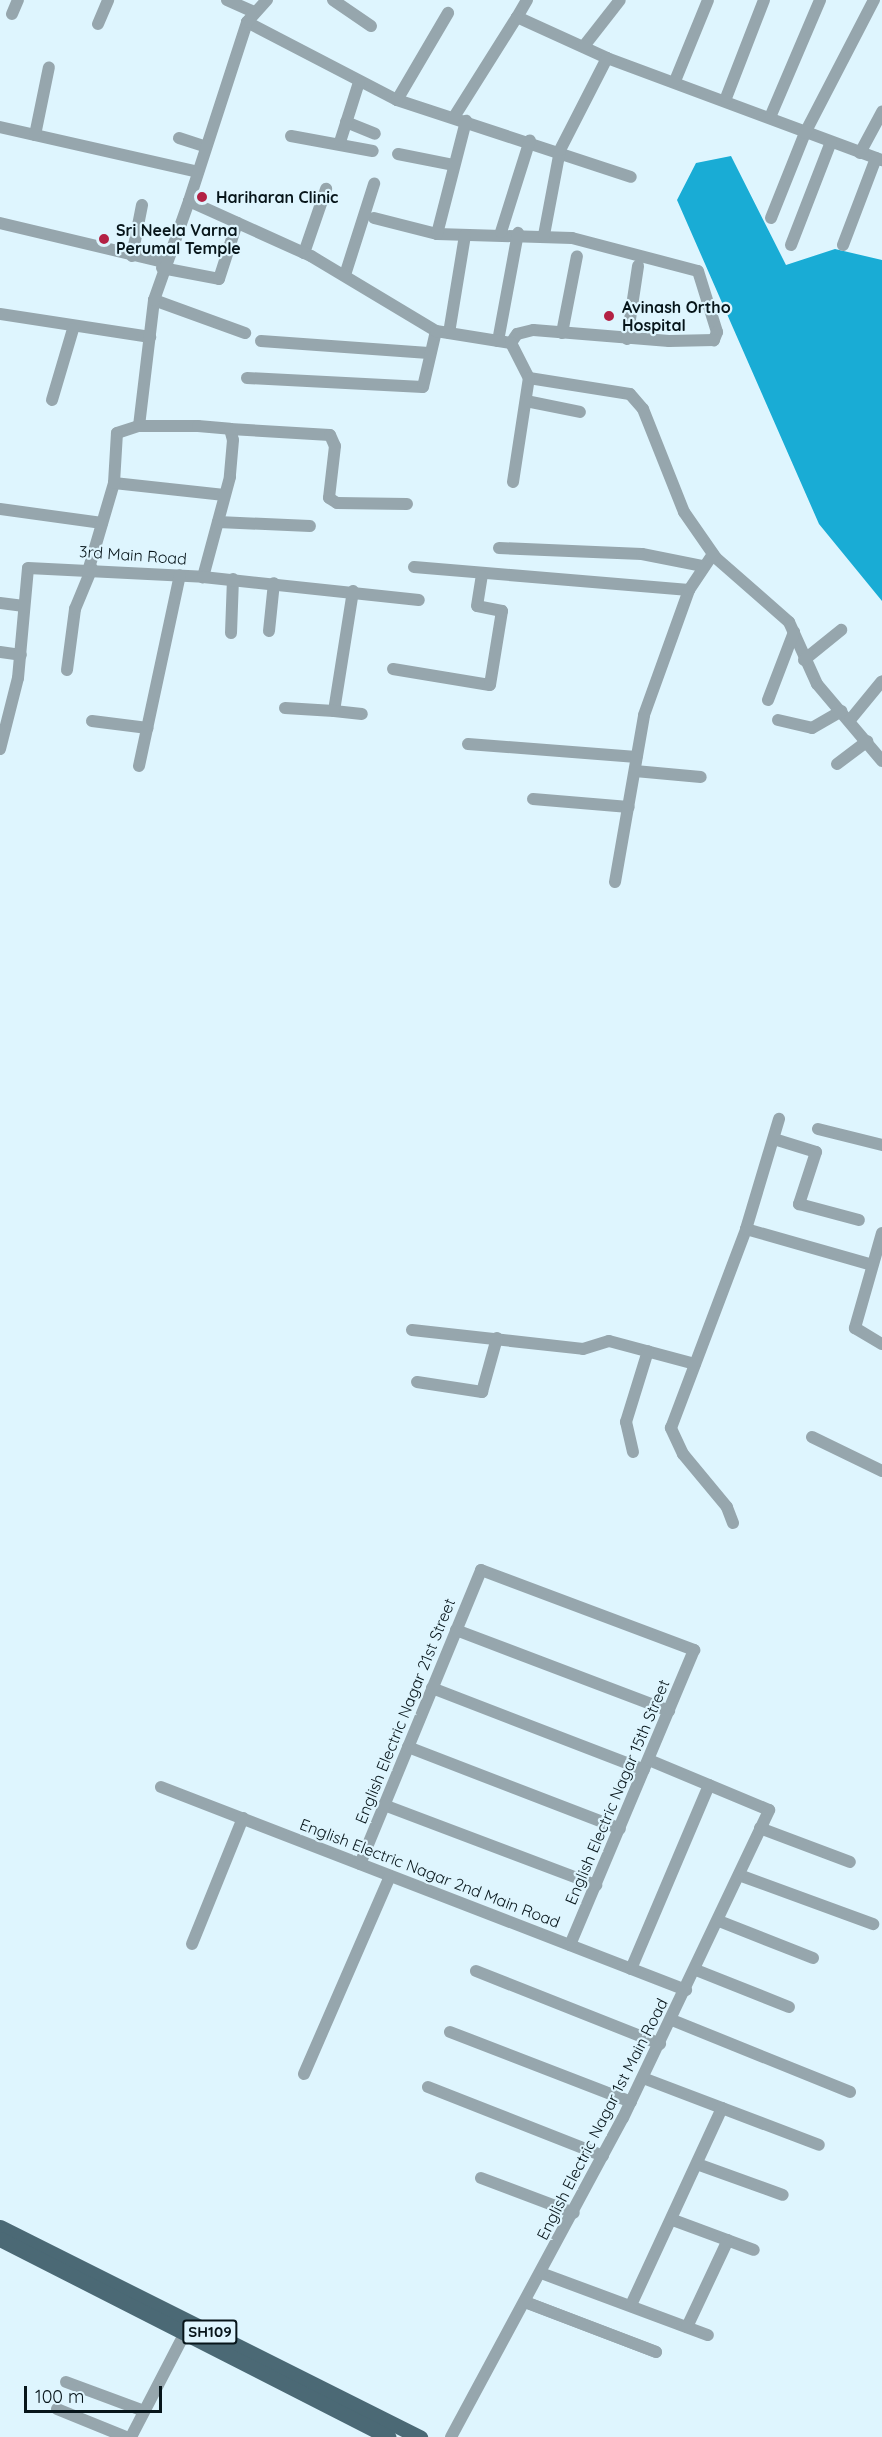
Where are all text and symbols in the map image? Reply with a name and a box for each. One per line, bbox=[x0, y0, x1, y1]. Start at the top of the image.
place label: Hariharan Clinic bbox=[216, 187, 338, 207]
marker: Hariharan Clinic bbox=[193, 188, 211, 206]
place label: Sri Neela Varna Perumal Temple bbox=[116, 220, 241, 258]
marker: Sri Neela Varna Perumal Temple bbox=[97, 232, 111, 246]
place label: Avinash Ortho Hospital bbox=[622, 297, 731, 335]
marker: Avinash Ortho Hospital bbox=[600, 307, 618, 325]
street label: 3rd Main Road bbox=[79, 542, 187, 568]
street label: English Electric Nagar 21st Street bbox=[351, 1596, 459, 1826]
street label: English Electric Nagar 15th Street bbox=[561, 1677, 673, 1907]
street label: English Electric Nagar 2nd Main Road bbox=[297, 1814, 563, 1932]
street label: English Electric Nagar 1st Main Road bbox=[533, 1995, 671, 2243]
road number: SH109 bbox=[182, 2320, 238, 2344]
scale bar bbox=[27, 2374, 165, 2412]
text: 100 m bbox=[35, 2385, 84, 2408]

